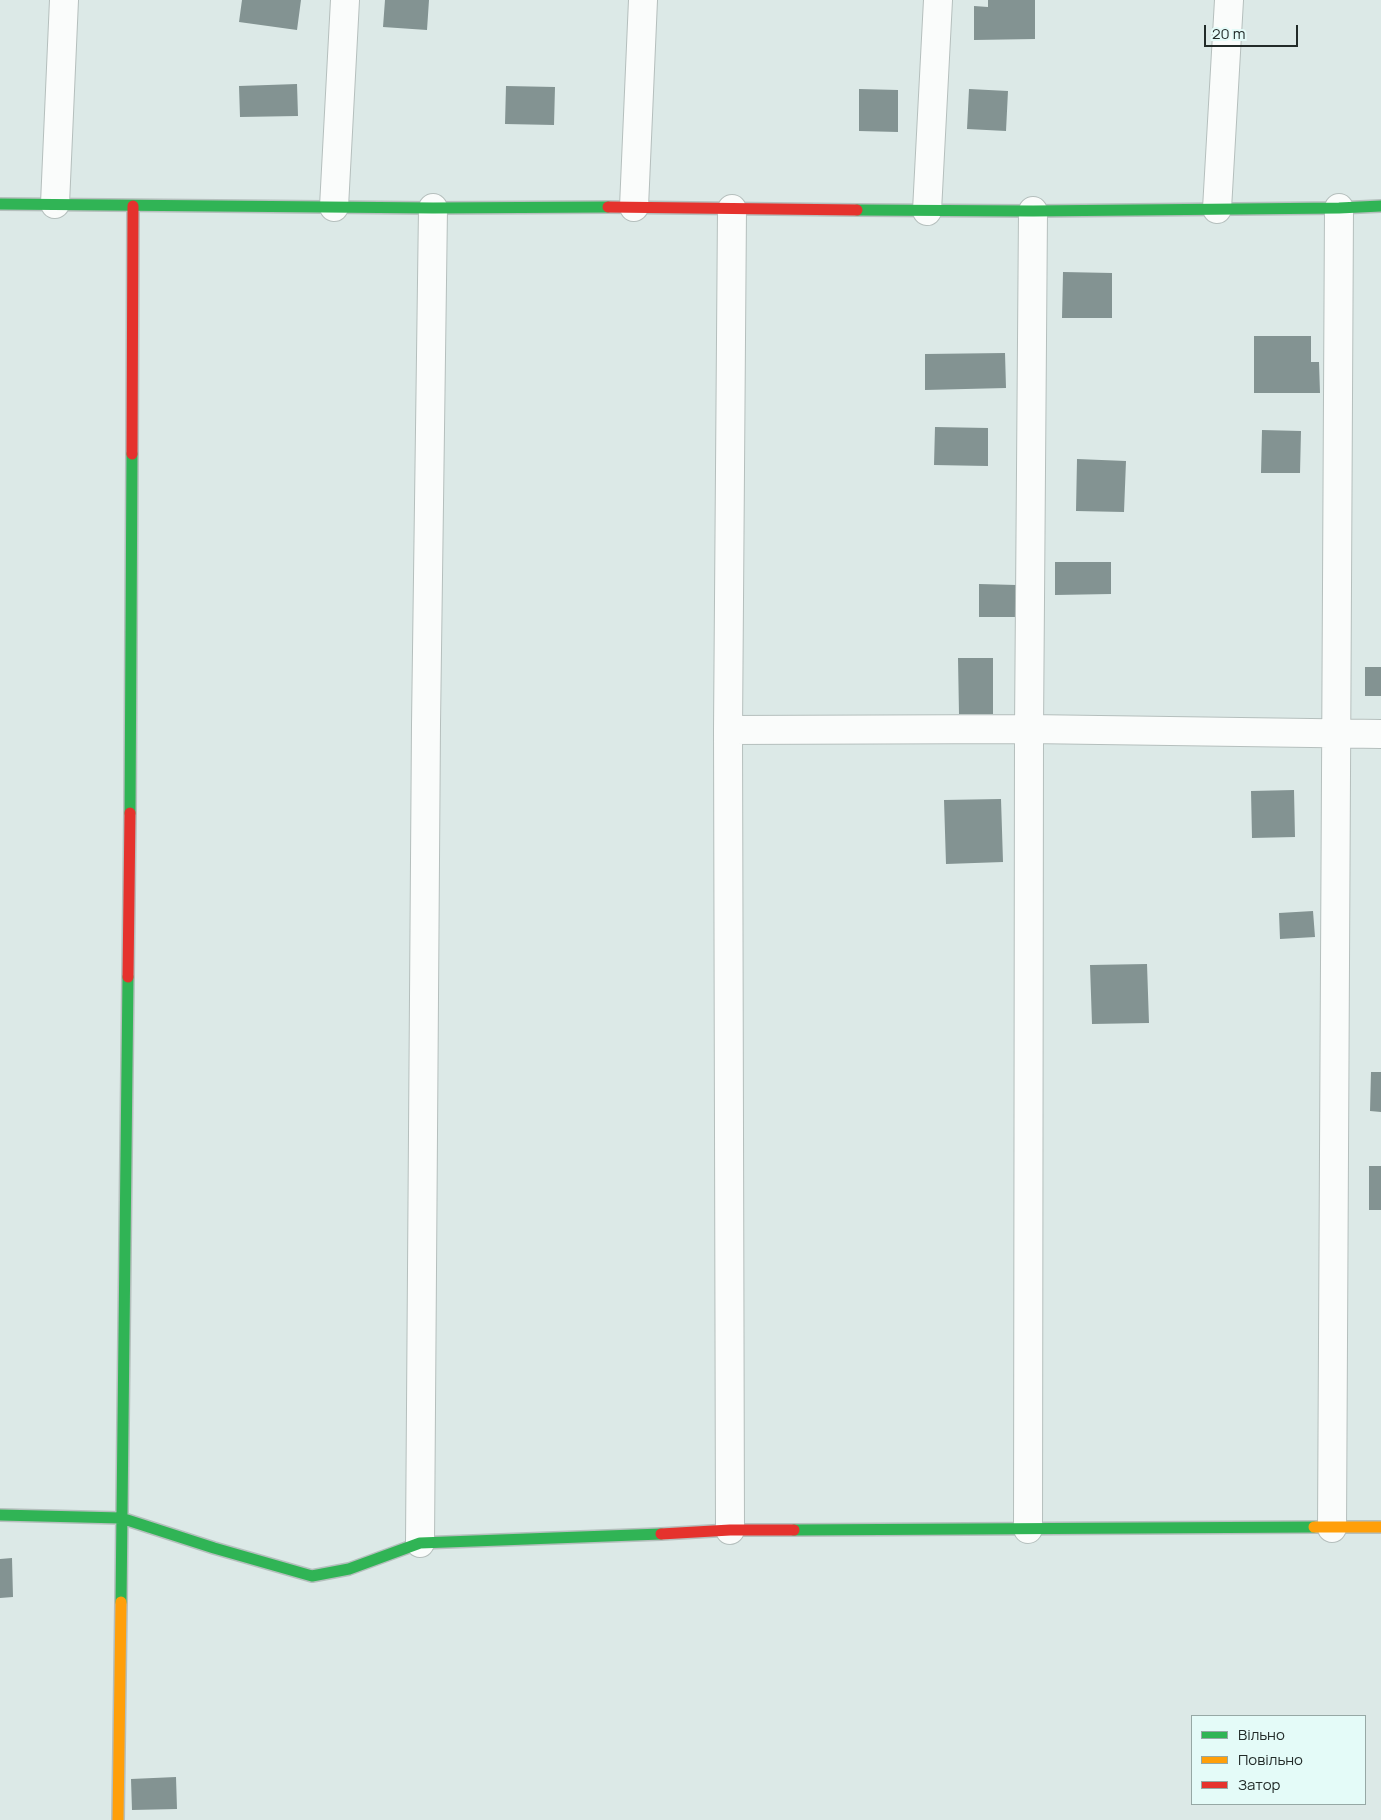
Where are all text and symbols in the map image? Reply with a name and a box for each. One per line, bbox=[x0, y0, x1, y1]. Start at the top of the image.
scale bar bbox=[1206, 15, 1300, 47]
text: 20 m bbox=[1212, 23, 1245, 44]
legend bbox=[1191, 1715, 1366, 1805]
text: Вільно bbox=[1238, 1724, 1285, 1745]
text: Повільно bbox=[1238, 1749, 1303, 1770]
text: Затор bbox=[1238, 1774, 1280, 1795]

